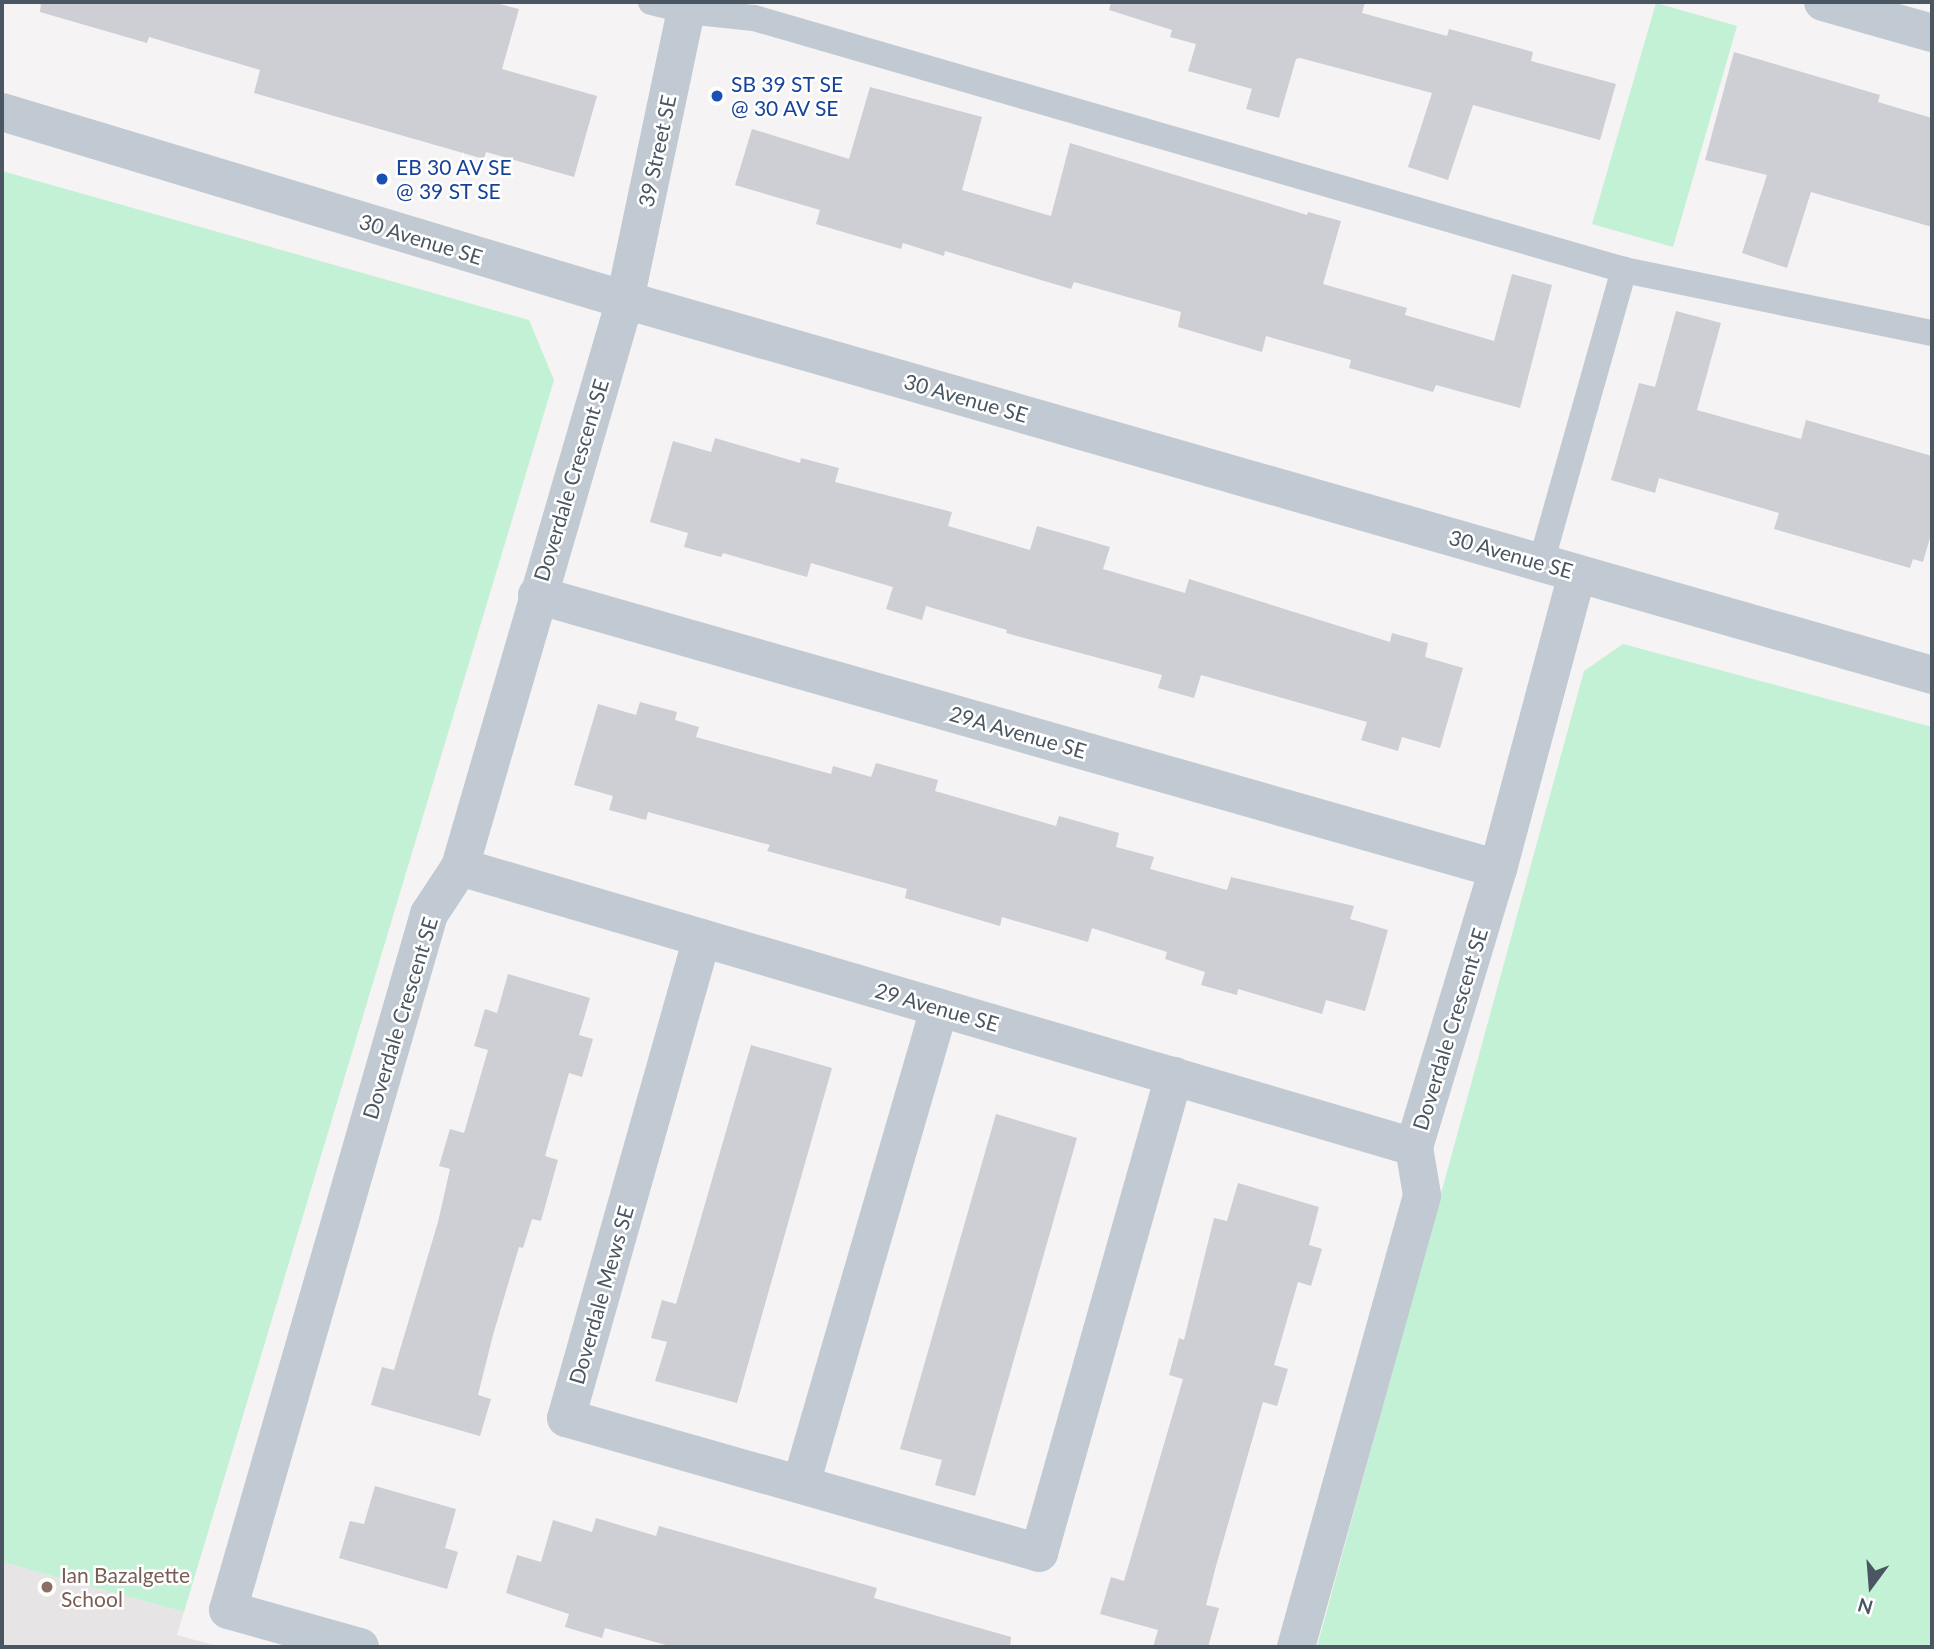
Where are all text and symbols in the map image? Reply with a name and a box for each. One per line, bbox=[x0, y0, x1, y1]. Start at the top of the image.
place label: SB 39 ST SE @ 30 AV SE bbox=[731, 71, 844, 121]
marker: SB 39 ST SE @ 30 AV SE bbox=[709, 88, 725, 104]
street label: 39 Street SE bbox=[633, 93, 681, 209]
place label: EB 30 AV SE @ 39 ST SE bbox=[396, 154, 513, 204]
marker: EB 30 AV SE @ 39 ST SE bbox=[374, 171, 390, 187]
street label: 30 Avenue SE bbox=[356, 208, 486, 270]
street label: 30 Avenue SE bbox=[901, 368, 1031, 428]
street label: Doverdale Crescent SE bbox=[528, 376, 614, 584]
street label: 30 Avenue SE bbox=[1446, 524, 1576, 584]
street label: 29A Avenue SE bbox=[946, 700, 1090, 764]
street label: Doverdale Crescent SE bbox=[357, 914, 443, 1122]
street label: Doverdale Crescent SE bbox=[1407, 925, 1493, 1133]
street label: 29 Avenue SE bbox=[872, 977, 1002, 1037]
street label: Doverdale Mews SE bbox=[563, 1203, 639, 1387]
north arrow bbox=[1836, 1551, 1906, 1621]
place label: Ian Bazalgette School bbox=[61, 1562, 190, 1612]
marker: Ian Bazalgette School bbox=[39, 1579, 55, 1595]
text: N bbox=[1855, 1594, 1875, 1620]

